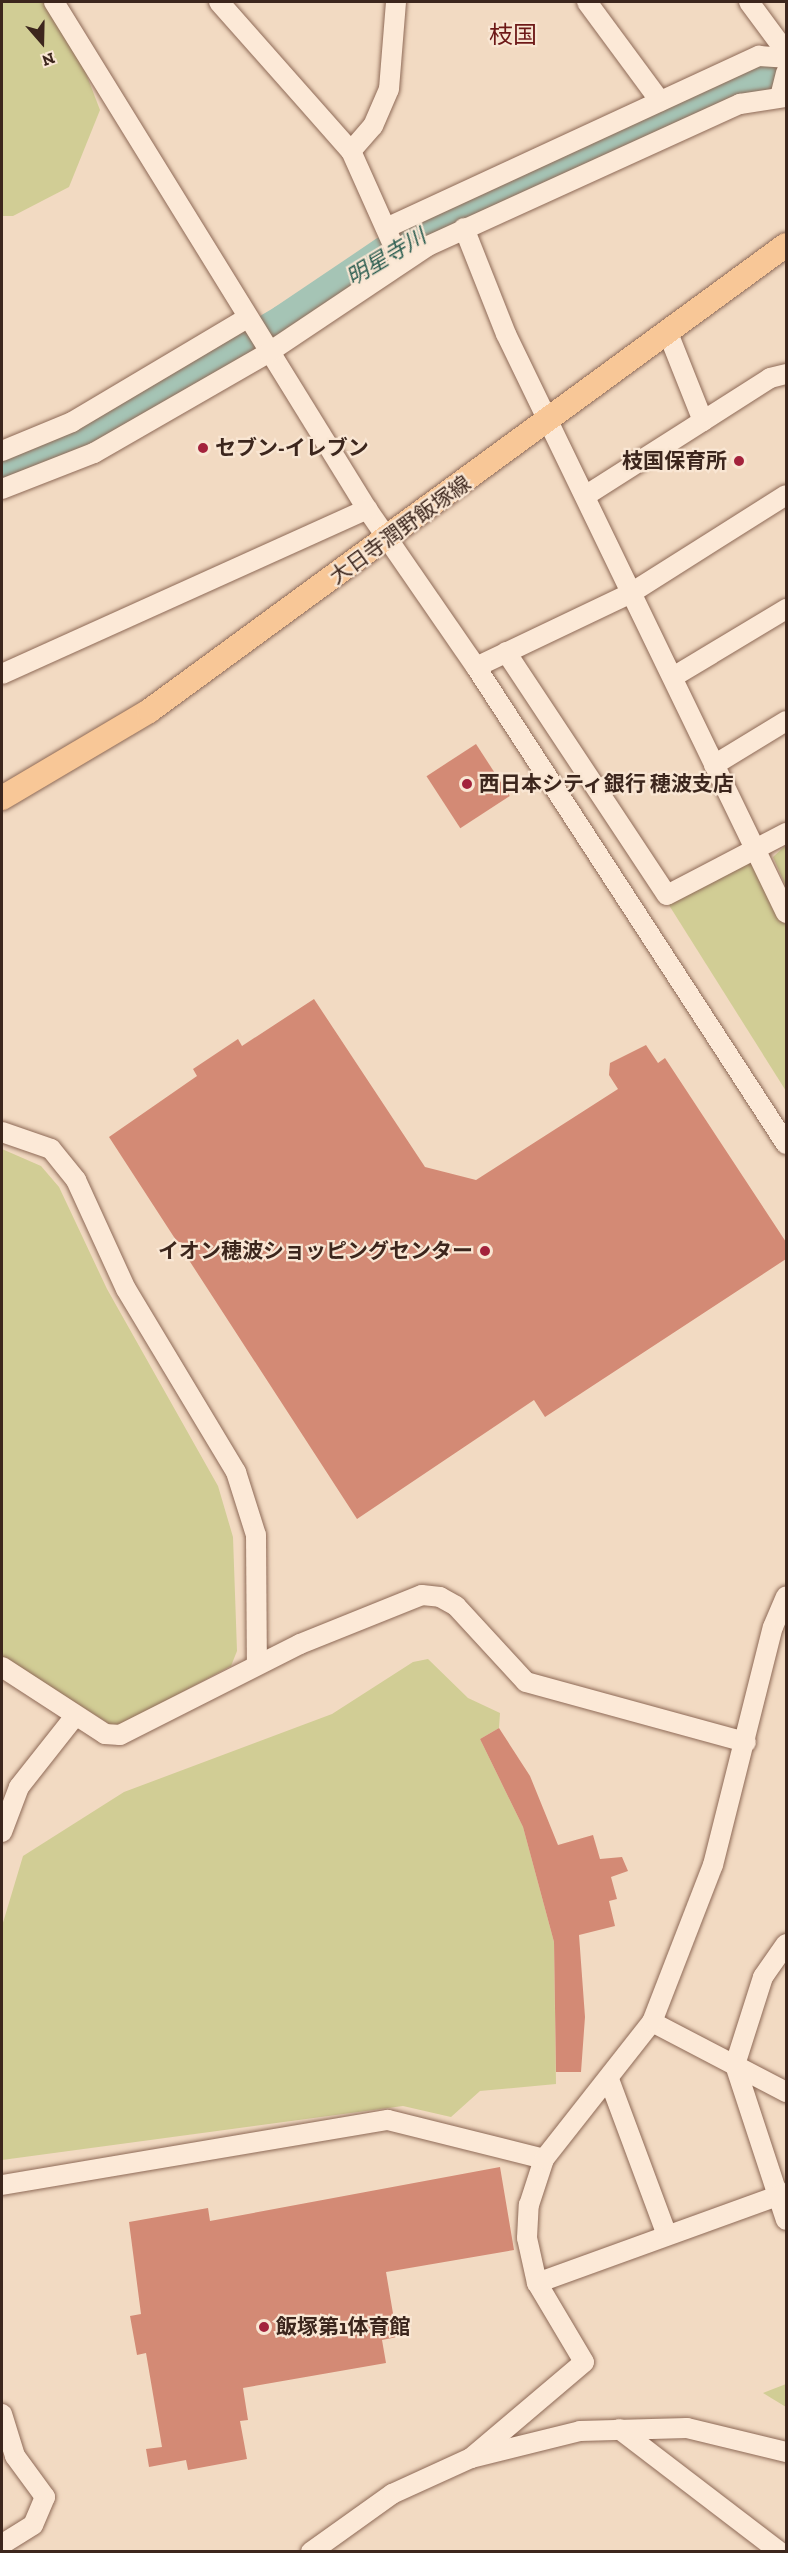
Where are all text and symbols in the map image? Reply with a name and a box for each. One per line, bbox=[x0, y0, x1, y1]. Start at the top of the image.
north arrow bbox=[12, 12, 72, 72]
district label: 枝国 bbox=[489, 21, 537, 49]
text: N bbox=[39, 48, 57, 70]
water label: 明星寺川 bbox=[341, 223, 431, 291]
place label: セブン-イレブン bbox=[215, 435, 369, 461]
marker: セブン-イレブン bbox=[196, 441, 210, 455]
place label: 枝国保育所 bbox=[622, 448, 727, 474]
marker: 枝国保育所 bbox=[732, 454, 746, 468]
street label: 大日寺潤野飯塚線 bbox=[325, 470, 475, 590]
place label: 西日本シティ銀行 穂波支店 bbox=[479, 771, 735, 797]
marker: 西日本シティ銀行 穂波支店 bbox=[460, 777, 474, 791]
place label: イオン穂波ショッピングセンター bbox=[158, 1238, 473, 1264]
marker: イオン穂波ショッピングセンター bbox=[478, 1244, 492, 1258]
place label: 飯塚第1体育館 bbox=[276, 2314, 410, 2340]
marker: 飯塚第1体育館 bbox=[257, 2320, 271, 2334]

